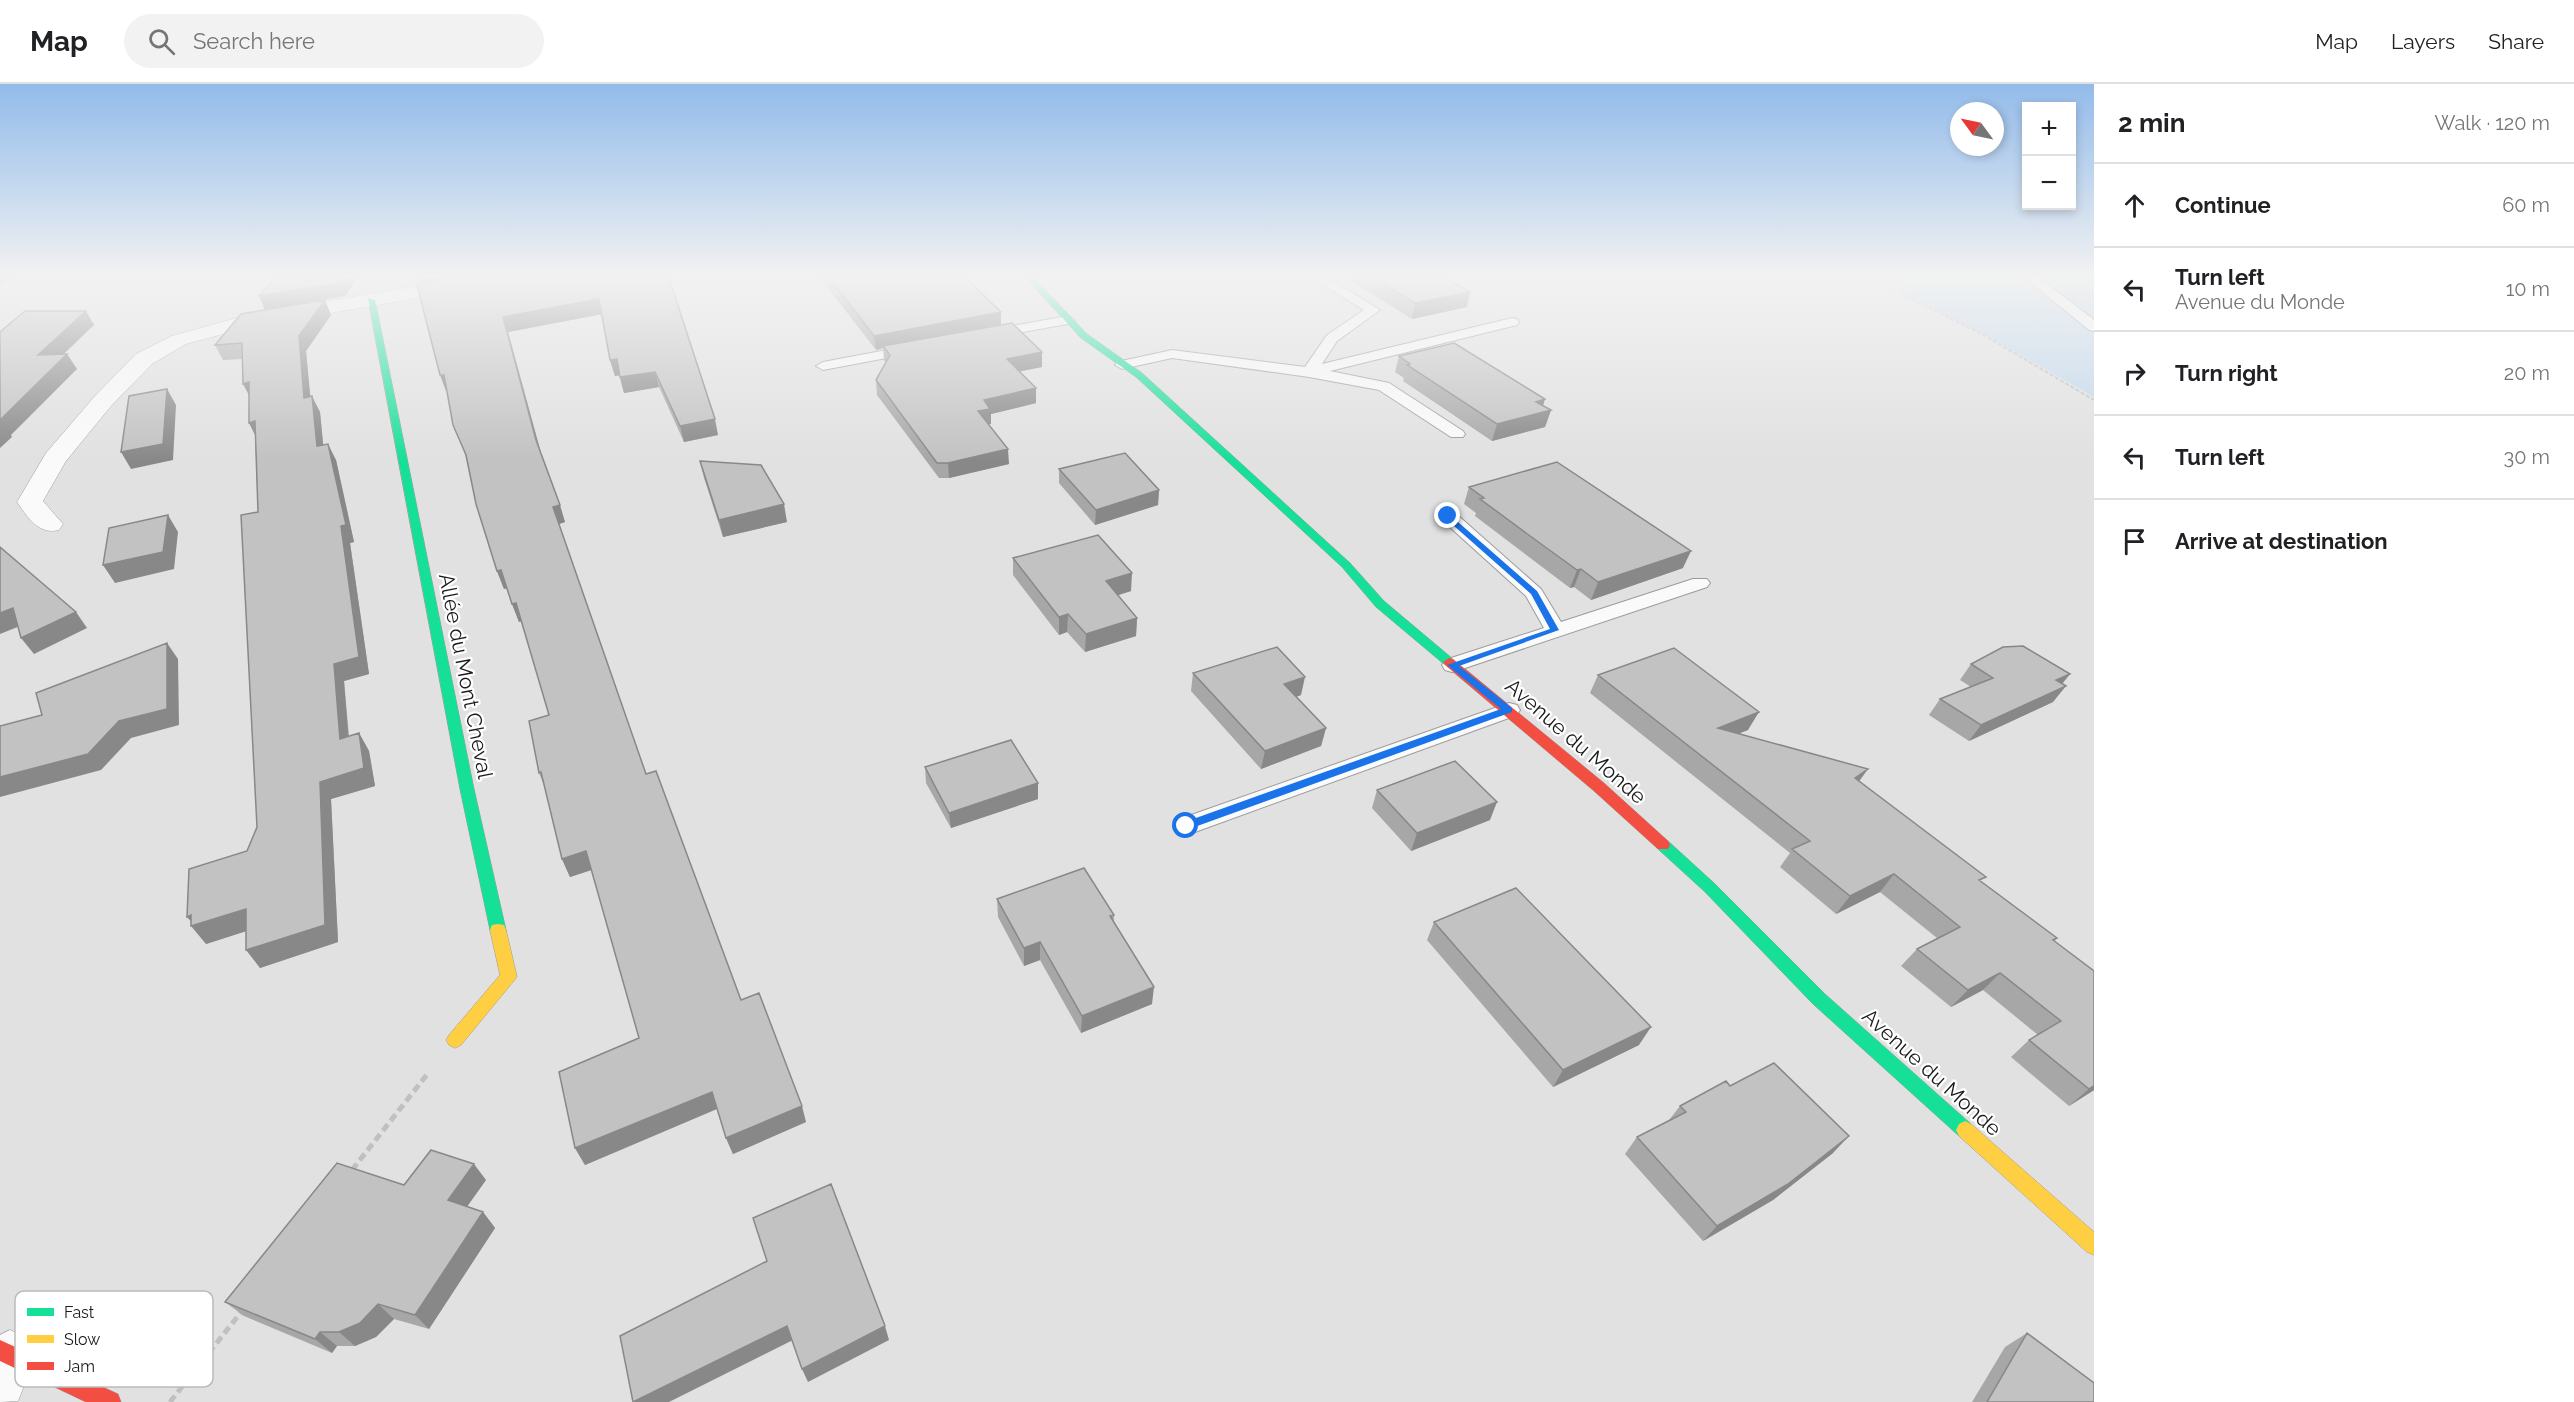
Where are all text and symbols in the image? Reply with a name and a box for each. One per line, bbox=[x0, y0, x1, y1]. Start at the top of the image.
search box bbox=[124, 14, 544, 68]
text: Map bbox=[30, 25, 88, 58]
icon: search bbox=[145, 25, 178, 58]
text: Search here bbox=[193, 28, 315, 54]
text: Map bbox=[2315, 29, 2358, 54]
text: Layers bbox=[2391, 29, 2455, 54]
text: Share bbox=[2488, 29, 2544, 54]
north arrow bbox=[1950, 102, 2004, 156]
map controls bbox=[2022, 102, 2076, 210]
button: + bbox=[2022, 102, 2076, 156]
text: 2 min bbox=[2118, 108, 2185, 138]
text: Walk · 120 m bbox=[2435, 111, 2550, 135]
button: − bbox=[2022, 156, 2076, 210]
icon: ahead bbox=[2118, 189, 2151, 222]
text: Continue bbox=[2175, 192, 2271, 218]
text: 60 m bbox=[2502, 193, 2550, 217]
text: Turn left bbox=[2175, 264, 2265, 290]
icon: left bbox=[2118, 273, 2151, 306]
text: 10 m bbox=[2506, 277, 2550, 301]
text: Avenue du Monde bbox=[2175, 290, 2345, 314]
icon: right bbox=[2118, 357, 2151, 390]
text: Turn right bbox=[2175, 360, 2278, 386]
text: 20 m bbox=[2504, 361, 2550, 385]
icon: left bbox=[2118, 441, 2151, 474]
text: Turn left bbox=[2175, 444, 2265, 470]
text: 30 m bbox=[2504, 445, 2550, 469]
route end bbox=[1434, 502, 1460, 528]
icon: arrive bbox=[2118, 525, 2151, 558]
text: Arrive at destination bbox=[2175, 528, 2388, 554]
street label: Allée du Mont Cheval bbox=[434, 571, 498, 781]
street label: Avenue du Monde bbox=[1501, 673, 1651, 809]
route start bbox=[1172, 812, 1198, 838]
street label: Avenue du Monde bbox=[1857, 1003, 2007, 1141]
legend bbox=[15, 1291, 213, 1387]
text: Fast bbox=[64, 1303, 95, 1322]
text: Slow bbox=[64, 1330, 100, 1349]
text: Jam bbox=[64, 1357, 95, 1376]

